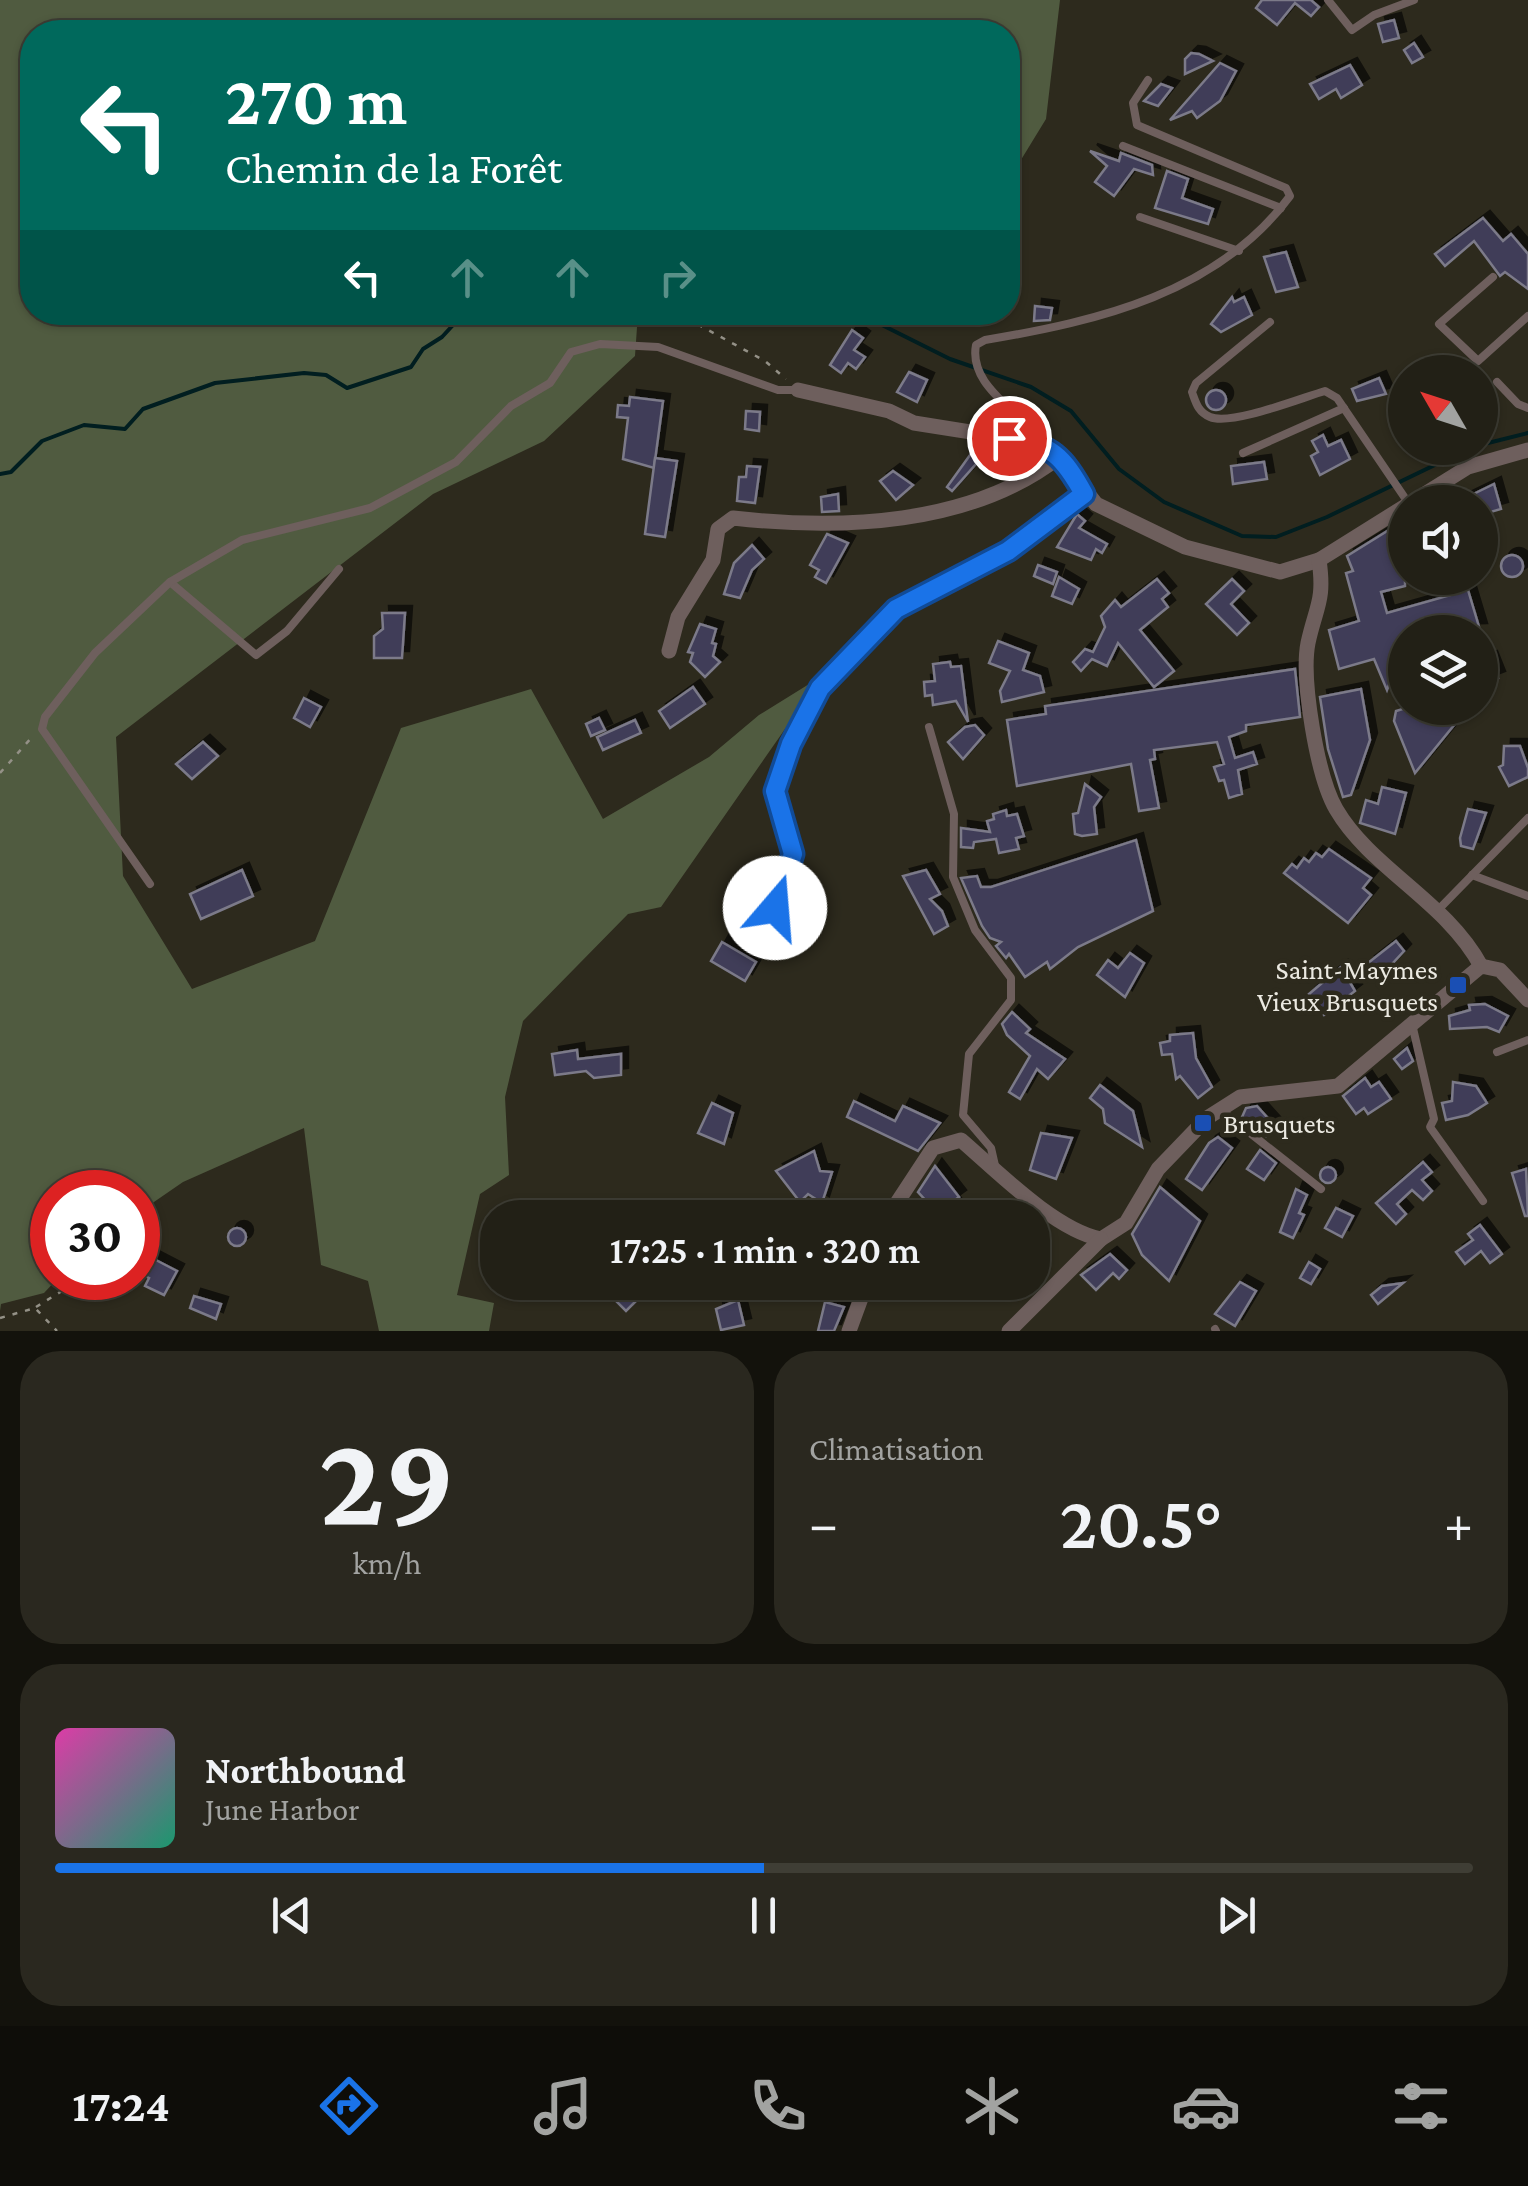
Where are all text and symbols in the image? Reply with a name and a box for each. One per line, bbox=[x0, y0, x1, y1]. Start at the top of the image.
icon: left bbox=[60, 60, 190, 190]
text: 270 m bbox=[225, 61, 407, 139]
text: Chemin de la Forêt bbox=[225, 143, 562, 193]
icon: left bbox=[335, 250, 390, 305]
icon: ahead bbox=[440, 250, 495, 305]
icon: ahead bbox=[545, 250, 600, 305]
icon: right bbox=[650, 250, 705, 305]
north arrow bbox=[1388, 355, 1498, 465]
map controls bbox=[1388, 355, 1498, 725]
pin bbox=[967, 396, 1052, 481]
icon: arrive bbox=[982, 411, 1037, 466]
button: sound bbox=[1388, 485, 1498, 595]
button: layers bbox=[1388, 615, 1498, 725]
position arrow bbox=[723, 856, 827, 960]
place label: Saint-Maymes Vieux Brusquets bbox=[1257, 954, 1438, 1017]
marker: Saint-Maymes Vieux Brusquets bbox=[1447, 974, 1469, 996]
place label: Brusquets bbox=[1223, 1108, 1336, 1139]
marker: Brusquets bbox=[1192, 1112, 1214, 1134]
speed limit sign: 30 bbox=[30, 1170, 160, 1300]
text: 17:25 · 1 min · 320 m bbox=[610, 1229, 920, 1271]
text: 29 bbox=[319, 1407, 455, 1552]
text: Climatisation bbox=[809, 1431, 984, 1467]
text: 20.5° bbox=[1060, 1481, 1222, 1564]
text: − bbox=[809, 1493, 838, 1554]
text: + bbox=[1444, 1493, 1473, 1554]
text: km/h bbox=[353, 1545, 422, 1581]
text: Northbound bbox=[205, 1749, 406, 1791]
text: June Harbor bbox=[205, 1791, 360, 1827]
icon: previous bbox=[264, 1888, 319, 1943]
icon: pause bbox=[736, 1888, 791, 1943]
icon: next bbox=[1209, 1888, 1264, 1943]
icon: directions bbox=[314, 2071, 384, 2141]
icon: music bbox=[528, 2071, 598, 2141]
icon: phone bbox=[743, 2071, 813, 2141]
icon: climate bbox=[957, 2071, 1027, 2141]
icon: car bbox=[1171, 2071, 1241, 2141]
icon: filters bbox=[1386, 2071, 1456, 2141]
text: 17:24 bbox=[72, 2081, 170, 2131]

